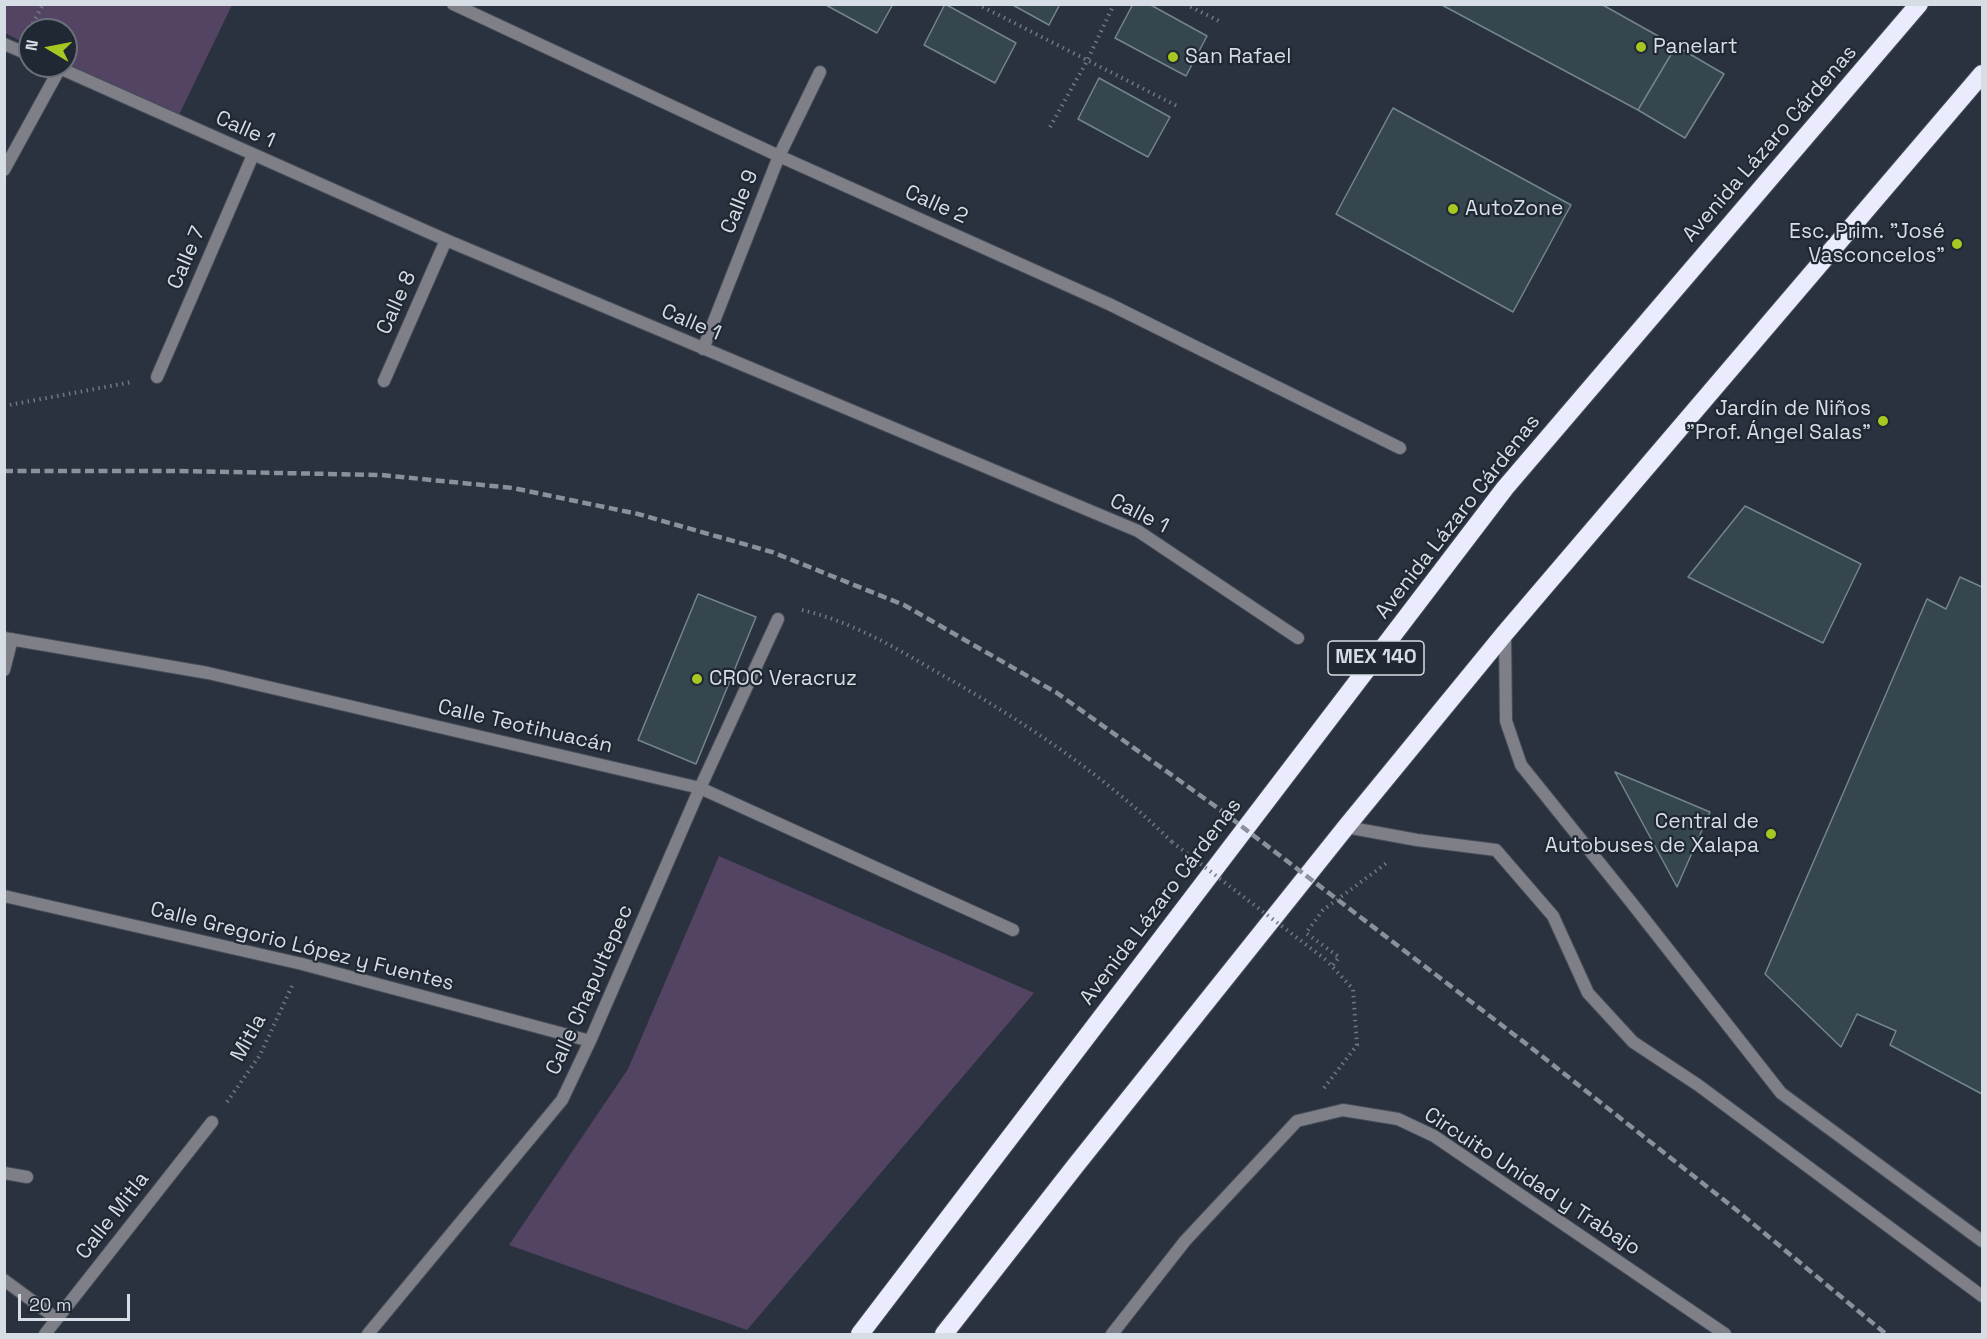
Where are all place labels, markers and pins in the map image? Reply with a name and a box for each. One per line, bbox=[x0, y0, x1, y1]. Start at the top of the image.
place label: Panelart bbox=[1653, 34, 1738, 60]
marker: Panelart bbox=[1634, 40, 1648, 54]
place label: San Rafael bbox=[1185, 44, 1291, 70]
marker: San Rafael bbox=[1166, 50, 1180, 64]
place label: AutoZone bbox=[1465, 196, 1563, 222]
marker: AutoZone bbox=[1446, 202, 1460, 216]
place label: Esc. Prim. "José Vasconcelos" bbox=[1789, 219, 1945, 269]
marker: Esc. Prim. "José Vasconcelos" bbox=[1950, 237, 1964, 251]
place label: Jardín de Niños "Prof. Ángel Salas" bbox=[1686, 396, 1871, 446]
marker: Jardín de Niños "Prof. Ángel Salas" bbox=[1876, 414, 1890, 428]
place label: CROC Veracruz bbox=[709, 666, 857, 692]
marker: CROC Veracruz bbox=[690, 672, 704, 686]
place label: Central de Autobuses de Xalapa bbox=[1545, 809, 1759, 859]
marker: Central de Autobuses de Xalapa bbox=[1764, 827, 1778, 841]

